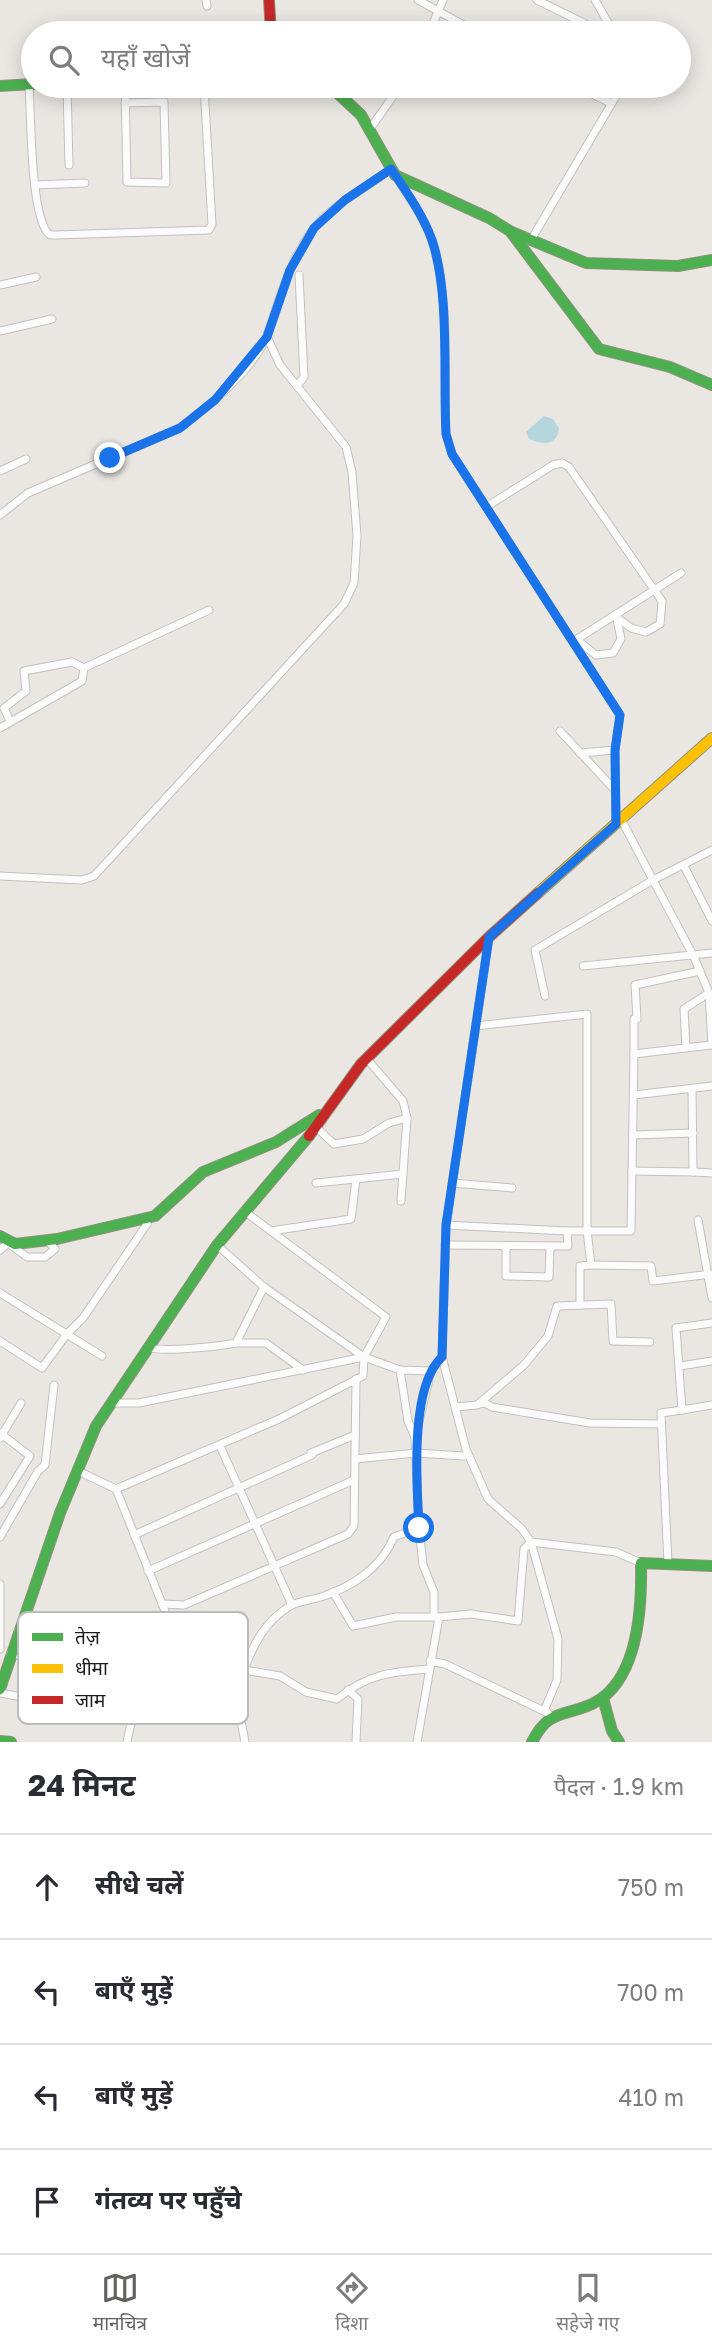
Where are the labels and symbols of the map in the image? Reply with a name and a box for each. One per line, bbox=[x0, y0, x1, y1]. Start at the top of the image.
route end bbox=[94, 442, 125, 473]
route start bbox=[403, 1512, 434, 1543]
legend bbox=[18, 1612, 248, 1724]
text: तेज़ bbox=[75, 1625, 101, 1648]
text: धीमा bbox=[75, 1656, 109, 1679]
text: जाम bbox=[75, 1688, 106, 1711]

